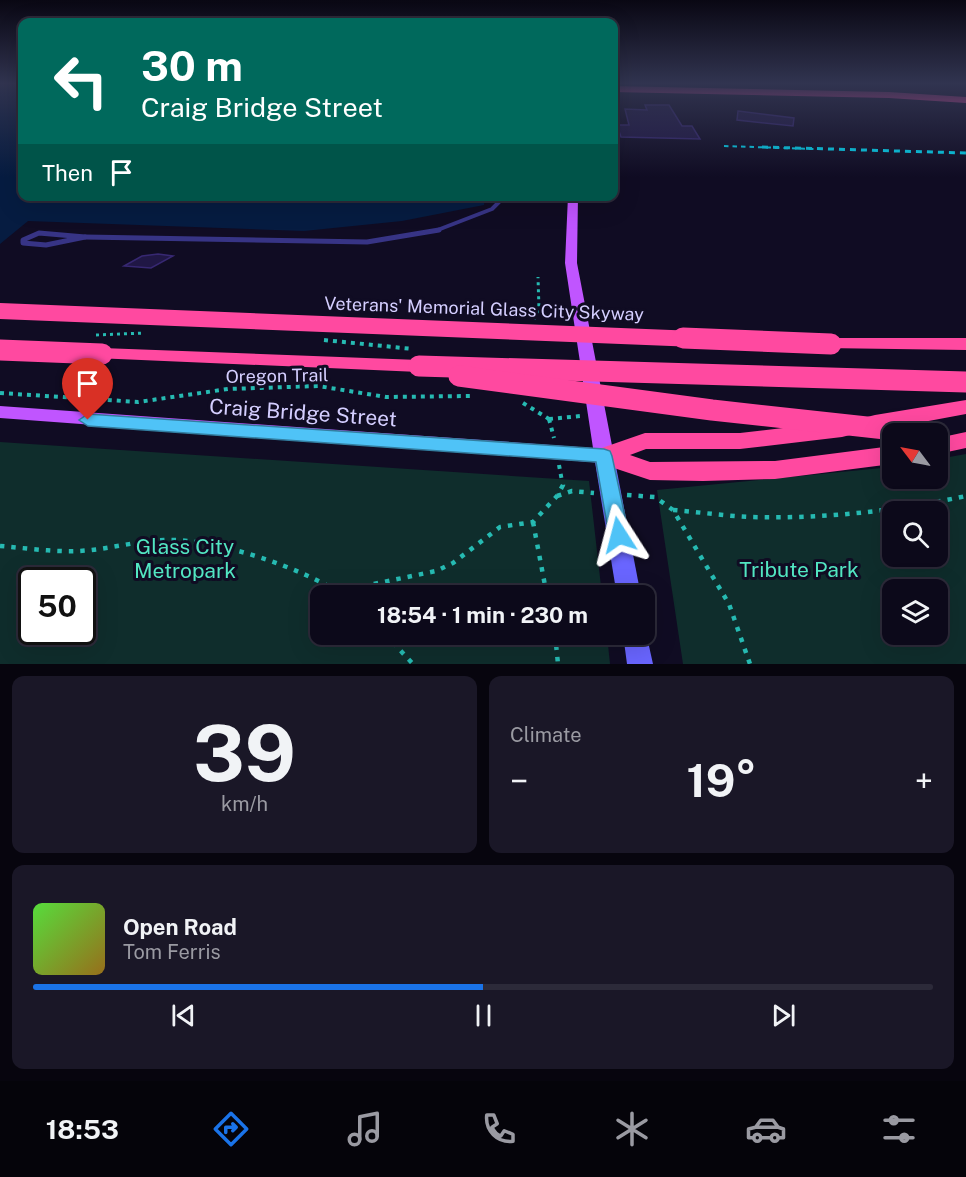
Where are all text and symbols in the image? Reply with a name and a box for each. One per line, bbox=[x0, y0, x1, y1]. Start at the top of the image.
text: 30 m bbox=[141, 41, 243, 90]
icon: left bbox=[42, 42, 120, 120]
text: Craig Bridge Street bbox=[141, 91, 383, 123]
icon: arrive bbox=[105, 156, 138, 189]
text: Then bbox=[42, 160, 93, 186]
street label: Veterans' Memorial Glass City Skyway bbox=[324, 292, 645, 325]
pin bbox=[62, 358, 113, 420]
street label: Oregon Trail bbox=[225, 364, 329, 387]
icon: arrive bbox=[71, 367, 104, 400]
street label: Craig Bridge Street bbox=[208, 393, 398, 432]
north arrow bbox=[882, 423, 948, 489]
map controls bbox=[882, 423, 948, 645]
button: search bbox=[882, 501, 948, 567]
position arrow bbox=[587, 503, 651, 567]
park label: Glass City Metropark bbox=[134, 534, 236, 583]
park label: Tribute Park bbox=[739, 557, 859, 582]
speed limit sign: 50 bbox=[18, 567, 96, 645]
button: layers bbox=[882, 579, 948, 645]
text: 18:54 · 1 min · 230 m bbox=[377, 602, 588, 628]
text: 39 bbox=[193, 707, 296, 799]
text: Climate bbox=[510, 723, 582, 747]
text: 19° bbox=[686, 754, 757, 807]
text: − bbox=[510, 762, 528, 800]
text: + bbox=[915, 762, 933, 800]
text: km/h bbox=[221, 792, 268, 816]
text: Open Road bbox=[123, 914, 237, 940]
text: Tom Ferris bbox=[123, 940, 221, 964]
icon: previous bbox=[167, 999, 200, 1032]
icon: pause bbox=[467, 999, 500, 1032]
icon: next bbox=[767, 999, 800, 1032]
icon: directions bbox=[210, 1108, 252, 1150]
icon: music bbox=[344, 1108, 386, 1150]
icon: phone bbox=[478, 1108, 520, 1150]
icon: climate bbox=[611, 1108, 653, 1150]
icon: car bbox=[745, 1108, 787, 1150]
icon: filters bbox=[878, 1108, 920, 1150]
text: 18:53 bbox=[46, 1113, 119, 1145]

